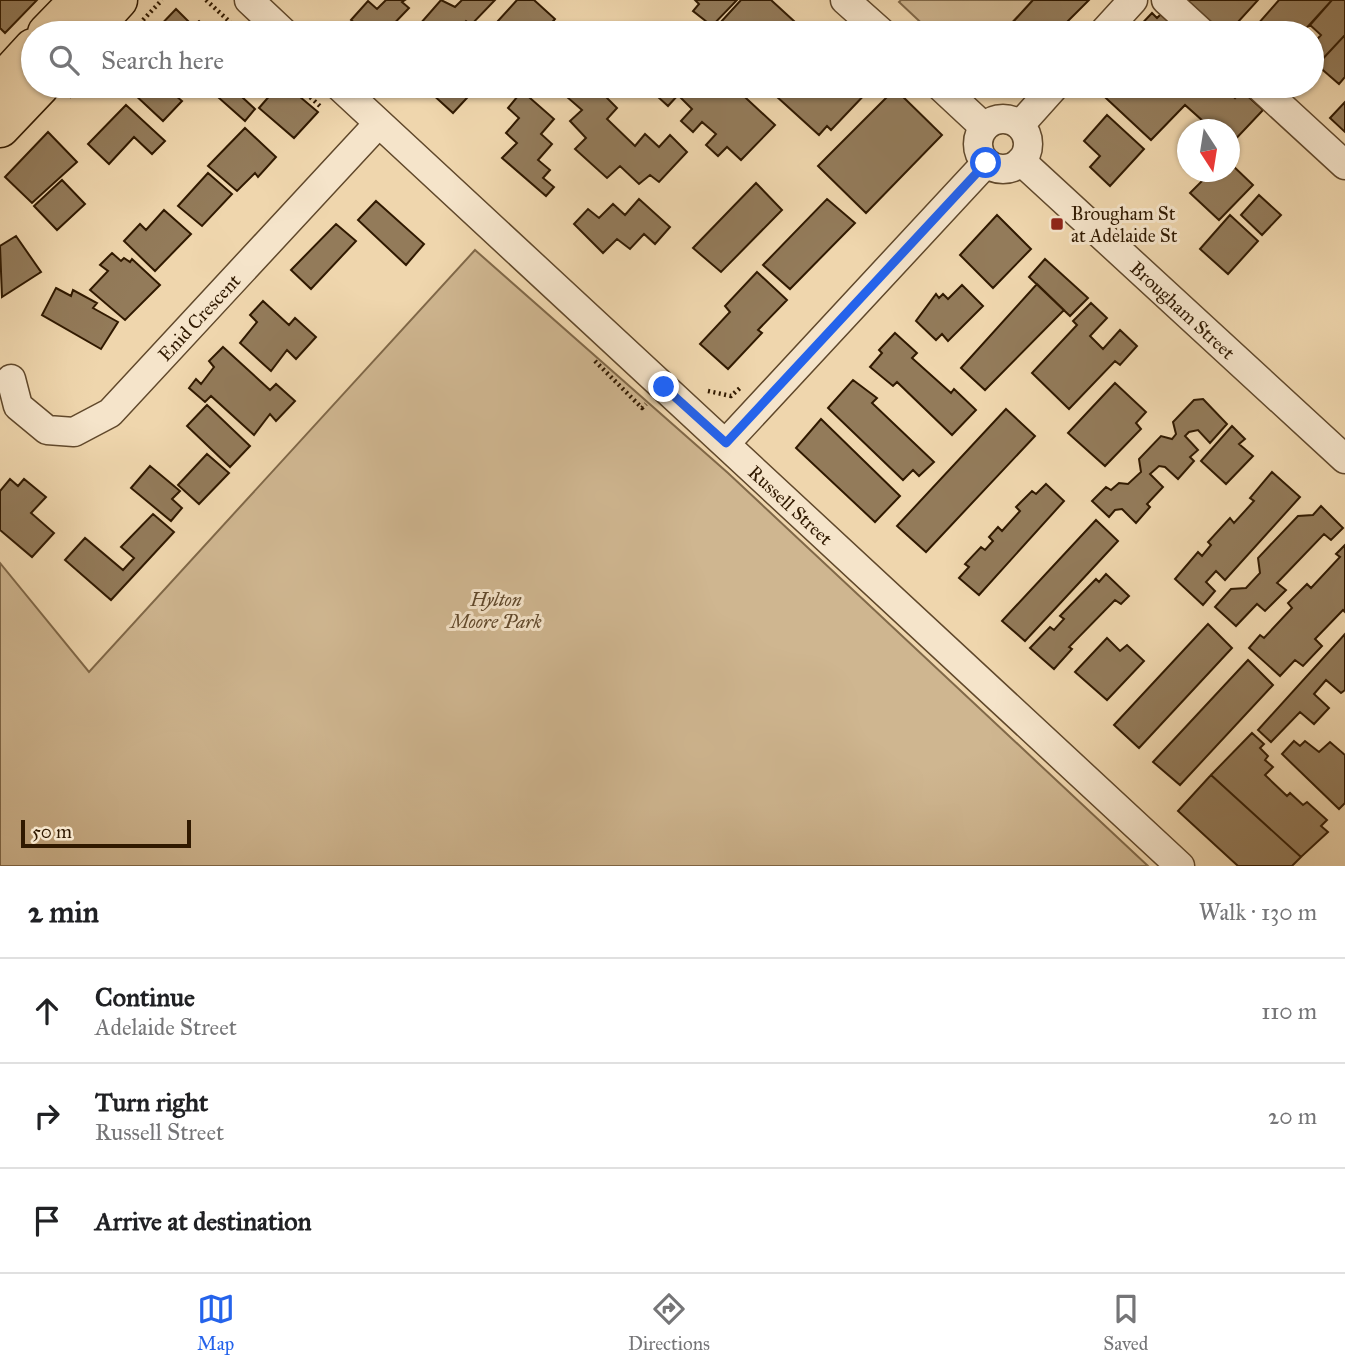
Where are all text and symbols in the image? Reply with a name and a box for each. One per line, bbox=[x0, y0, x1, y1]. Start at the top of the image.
search box bbox=[21, 21, 1324, 98]
icon: search bbox=[45, 41, 83, 79]
text: Search here bbox=[101, 44, 224, 76]
north arrow bbox=[1177, 119, 1240, 182]
route start bbox=[970, 147, 1001, 178]
place label: Brougham St at Adelaide St bbox=[1071, 202, 1178, 247]
marker: Brougham St at Adelaide St bbox=[1049, 216, 1065, 232]
street label: Brougham Street bbox=[1126, 256, 1240, 364]
street label: Enid Crescent bbox=[153, 269, 245, 365]
route end bbox=[648, 371, 679, 402]
street label: Russell Street bbox=[744, 460, 838, 550]
park label: Hylton Moore Park bbox=[448, 588, 542, 633]
scale bar bbox=[21, 817, 191, 849]
text: 50 m bbox=[32, 820, 72, 843]
text: 2 min bbox=[28, 894, 99, 930]
text: Walk · 130 m bbox=[1199, 898, 1317, 926]
text: Continue bbox=[95, 981, 195, 1013]
icon: ahead bbox=[28, 992, 66, 1030]
text: 110 m bbox=[1261, 997, 1317, 1025]
text: Adelaide Street bbox=[95, 1013, 237, 1041]
text: Turn right bbox=[95, 1086, 208, 1118]
icon: right bbox=[28, 1097, 66, 1135]
text: 20 m bbox=[1268, 1102, 1317, 1130]
text: Russell Street bbox=[95, 1118, 224, 1146]
icon: arrive bbox=[28, 1202, 66, 1240]
text: Arrive at destination bbox=[95, 1205, 312, 1237]
tab: Map bbox=[197, 1290, 235, 1355]
tab: Directions bbox=[628, 1290, 710, 1355]
tab: Saved bbox=[1103, 1290, 1148, 1355]

